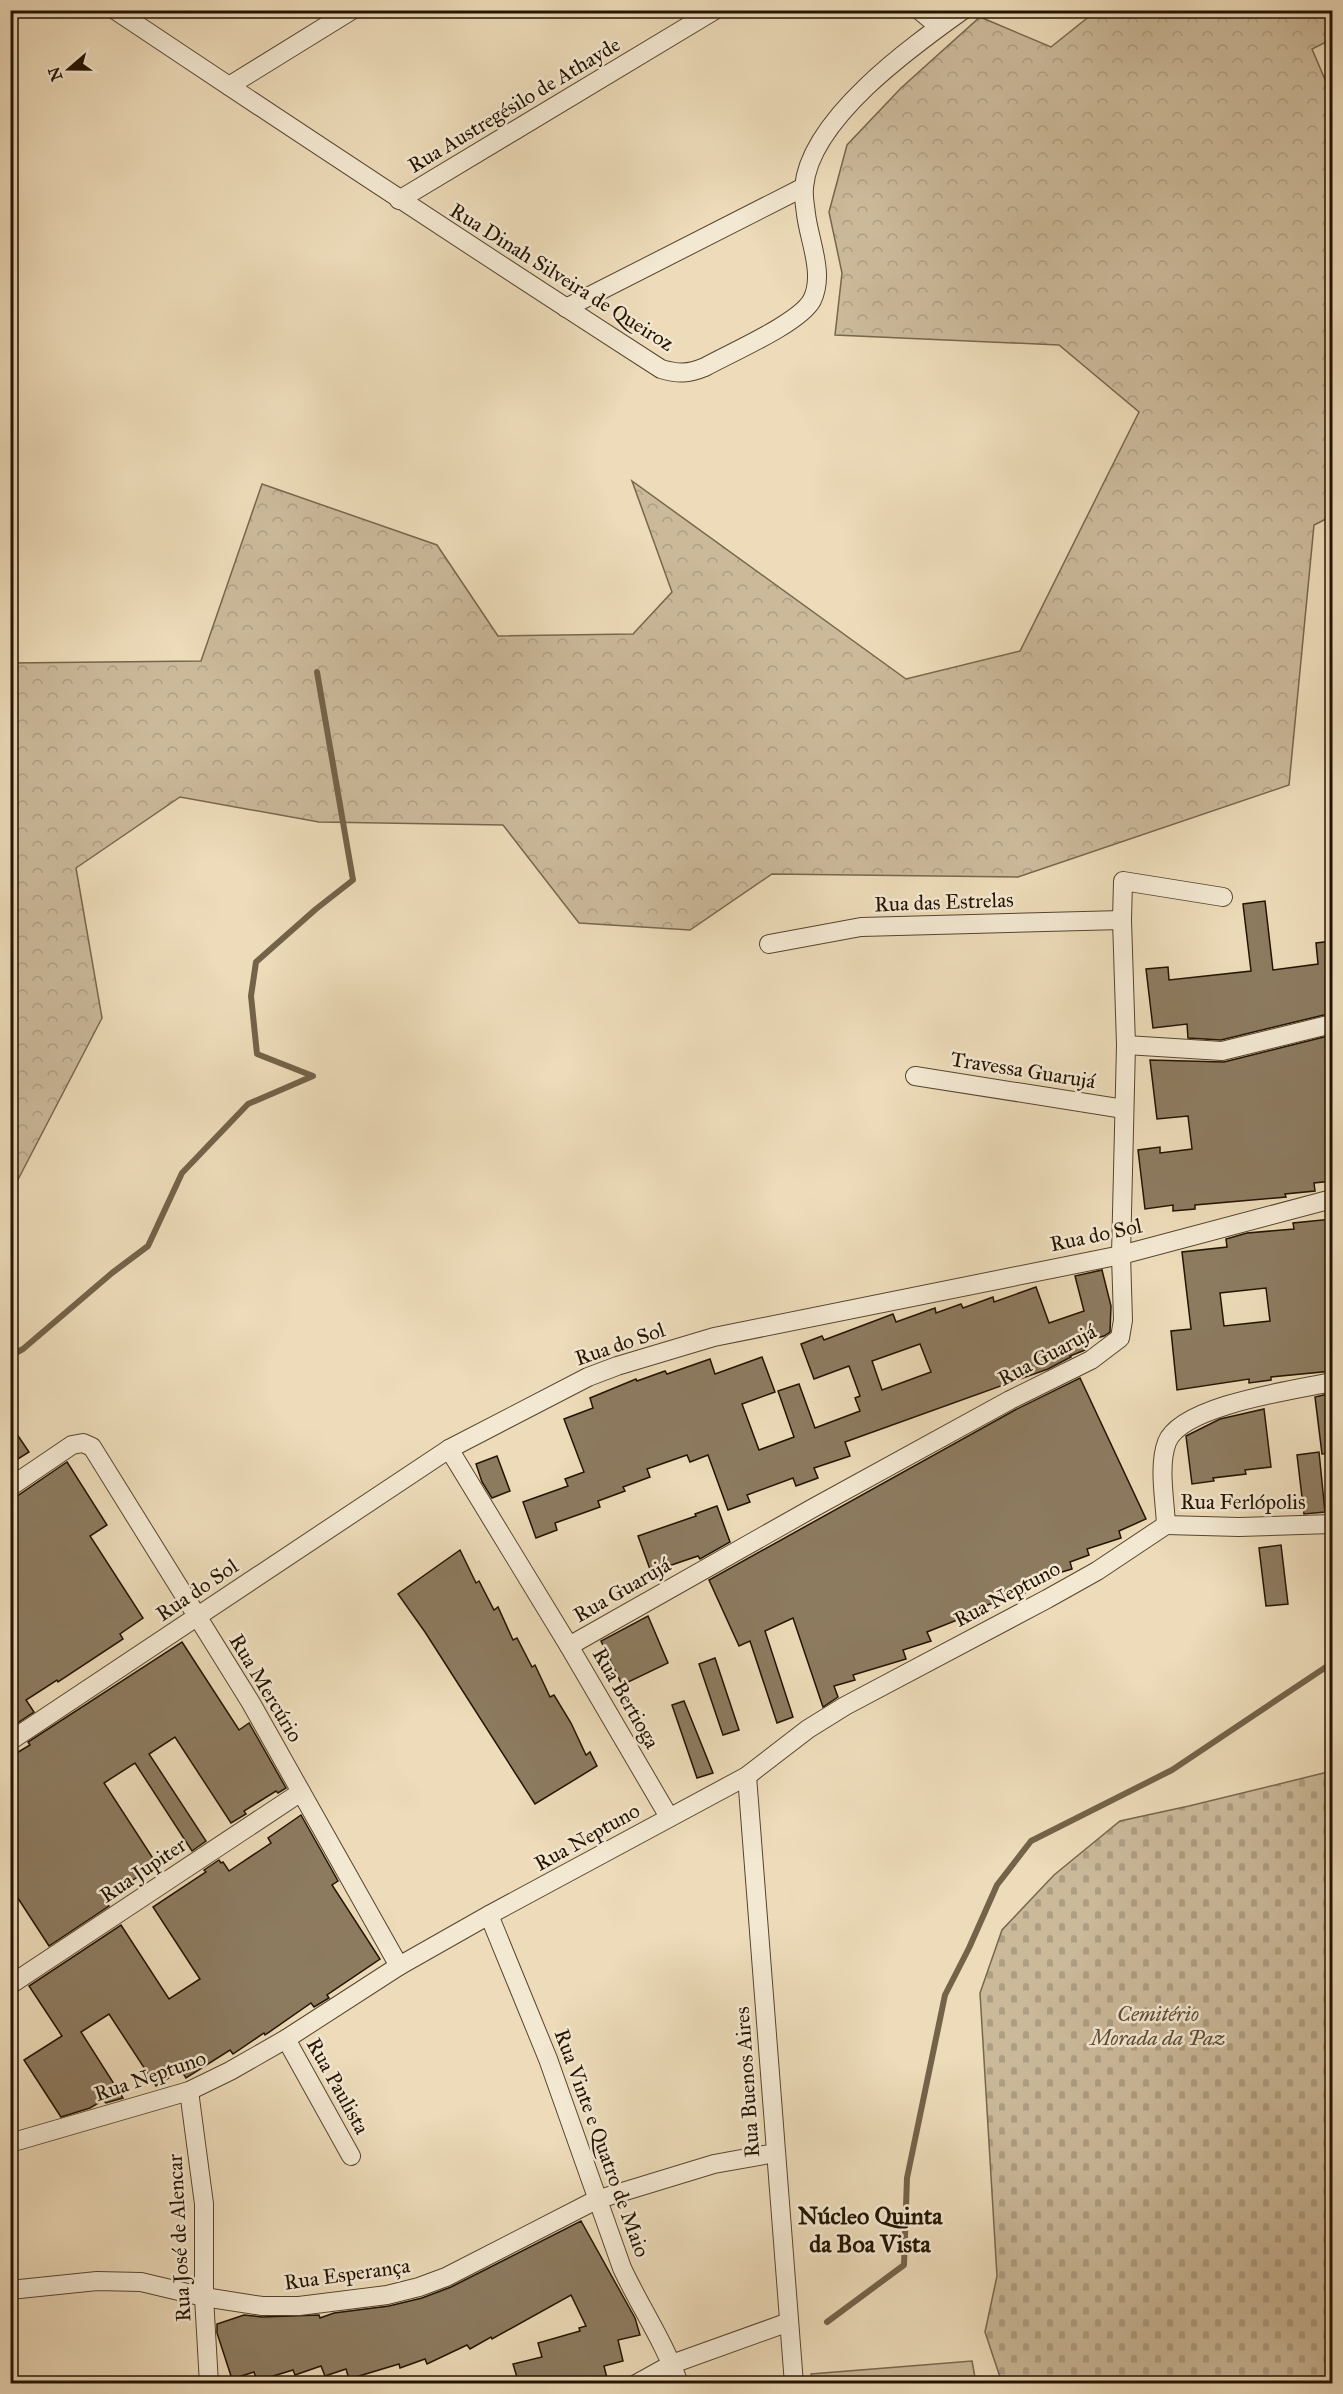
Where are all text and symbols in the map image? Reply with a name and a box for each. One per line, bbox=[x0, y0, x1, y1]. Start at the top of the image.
street label: Rua Austregésilo de Athayde bbox=[403, 31, 625, 179]
north arrow bbox=[39, 39, 99, 99]
text: N bbox=[44, 64, 67, 84]
street label: Rua Dinah Silveira de Queiroz bbox=[445, 197, 679, 357]
street label: Rua das Estrelas bbox=[874, 887, 1014, 917]
street label: Travessa Guarujá bbox=[949, 1046, 1097, 1094]
street label: Rua do Sol bbox=[1048, 1213, 1145, 1257]
street label: Rua do Sol bbox=[572, 1316, 669, 1371]
street label: Rua Guarujá bbox=[993, 1318, 1101, 1392]
street label: Rua Ferlópolis bbox=[1180, 1489, 1306, 1515]
street label: Rua Guarujá bbox=[569, 1552, 675, 1628]
street label: Rua do Sol bbox=[151, 1553, 243, 1627]
street label: Rua Neptuno bbox=[949, 1555, 1065, 1633]
street label: Rua Mercúrio bbox=[224, 1629, 309, 1747]
street label: Rua Bertioga bbox=[587, 1643, 665, 1753]
street label: Rua Neptuno bbox=[530, 1797, 645, 1877]
street label: Rua Jupiter bbox=[95, 1832, 191, 1908]
park label: Cemitério Morada da Paz bbox=[1088, 2001, 1226, 2051]
street label: Rua Buenos Aires bbox=[729, 2006, 765, 2158]
street label: Rua Vinte e Quatro de Maio bbox=[549, 2025, 655, 2261]
street label: Rua Paulista bbox=[301, 2033, 375, 2139]
street label: Rua Neptuno bbox=[91, 2045, 210, 2107]
street label: Rua José de Alencar bbox=[162, 2153, 196, 2323]
district label: Núcleo Quinta da Boa Vista bbox=[798, 2201, 943, 2259]
street label: Rua Esperança bbox=[282, 2252, 412, 2296]

